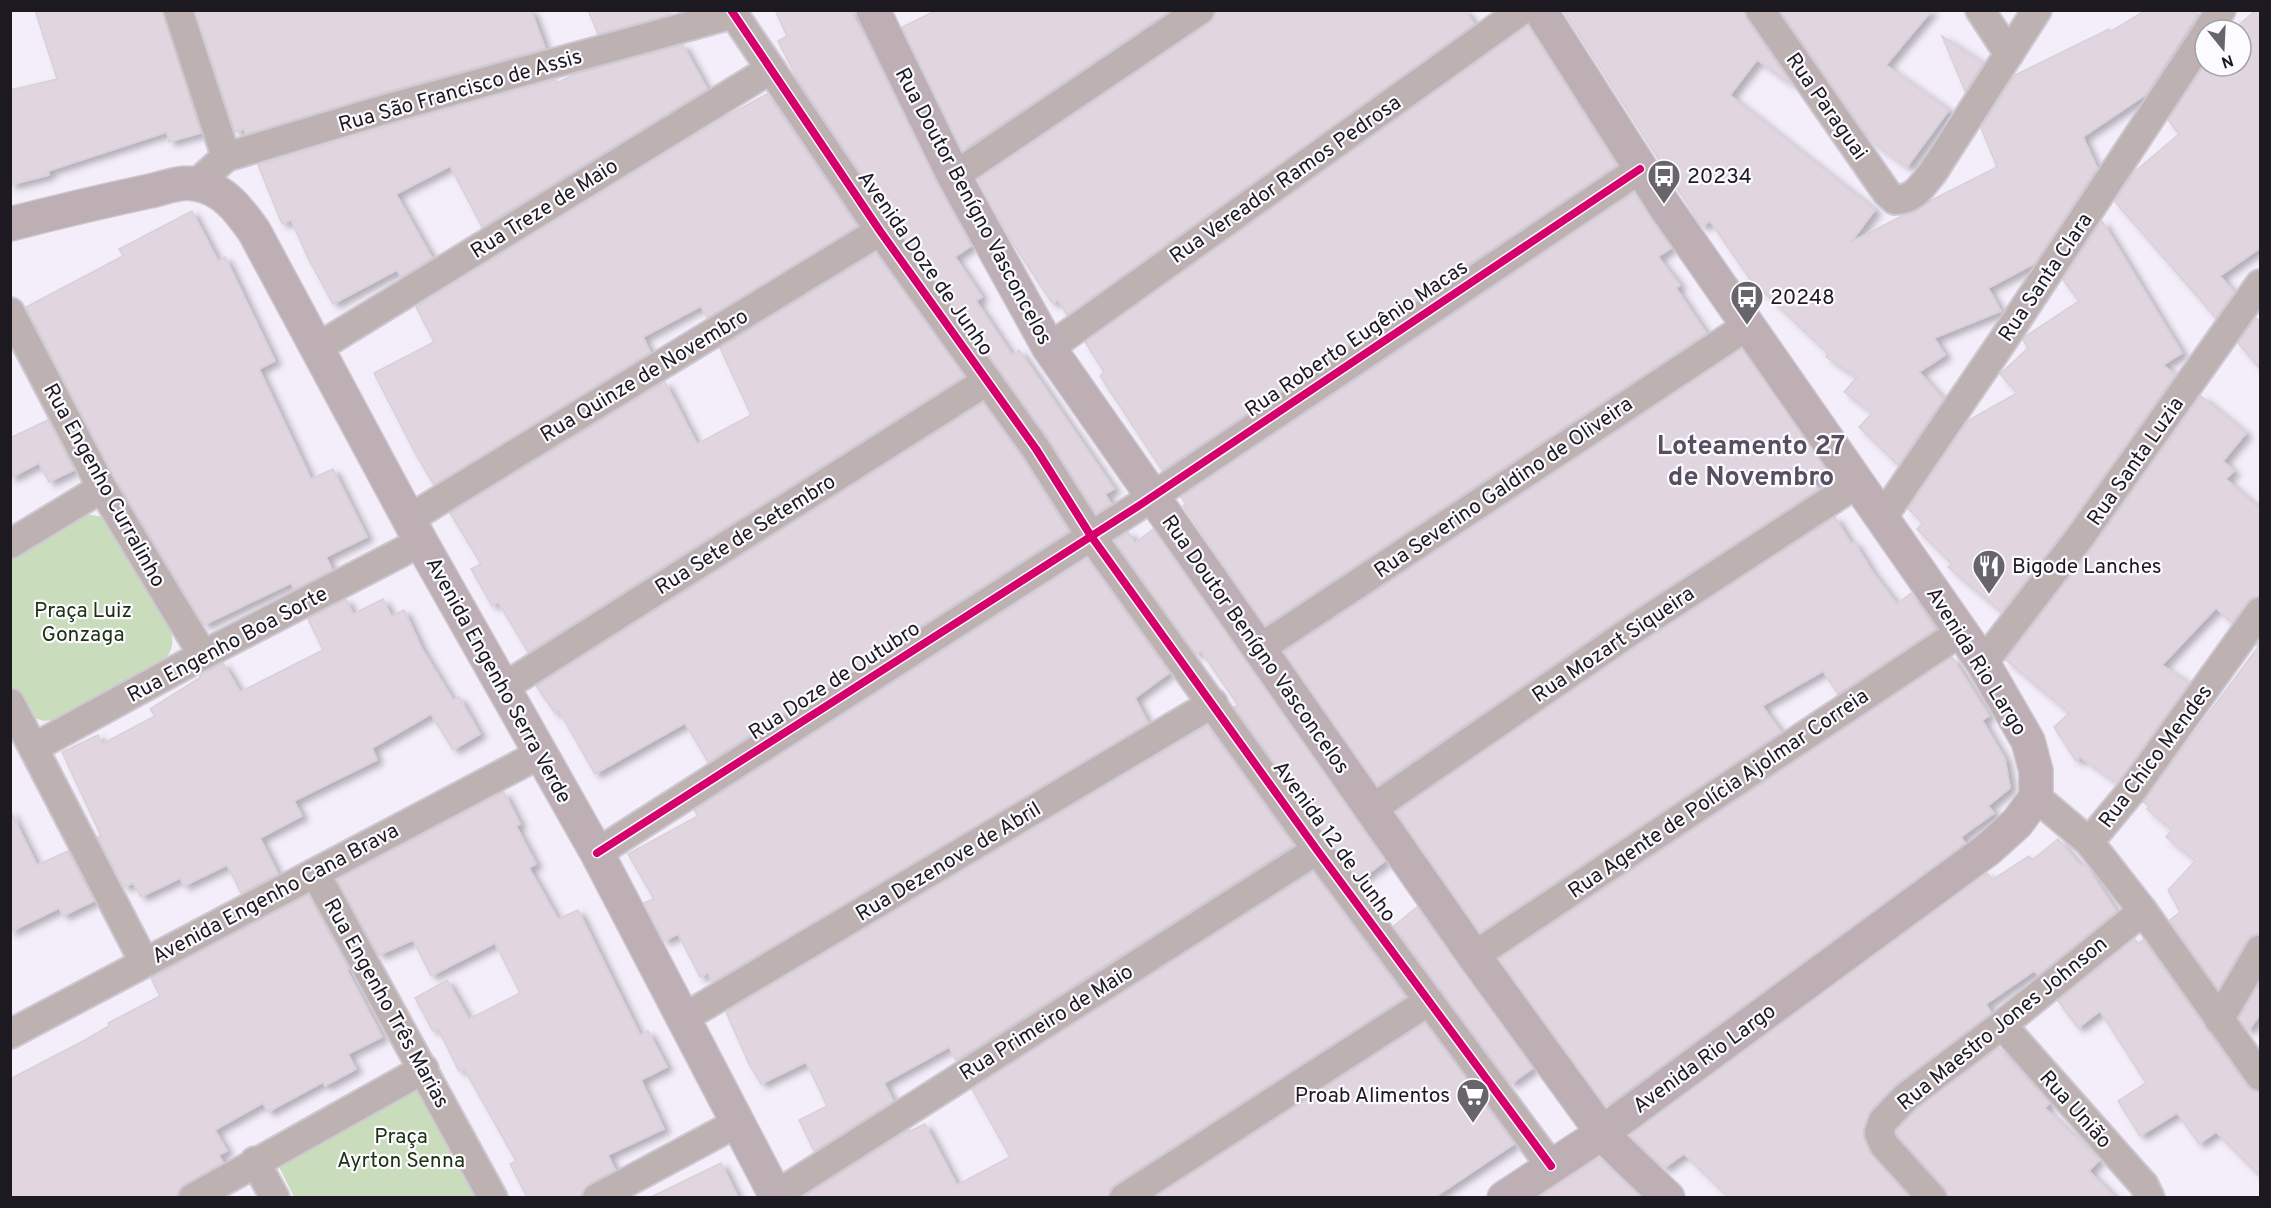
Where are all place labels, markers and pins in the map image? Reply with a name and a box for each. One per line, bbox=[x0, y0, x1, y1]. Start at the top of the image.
bus stop icon: 20234 bbox=[1646, 158, 1682, 205]
place label: 20234 bbox=[1687, 164, 1752, 191]
bus stop icon: 20248 bbox=[1729, 279, 1765, 326]
place label: 20248 bbox=[1770, 285, 1835, 312]
restaurant icon: Bigode Lanches bbox=[1971, 548, 2007, 595]
place label: Bigode Lanches bbox=[2012, 554, 2162, 581]
supermarket icon: Proab Alimentos bbox=[1455, 1077, 1491, 1124]
place label: Proab Alimentos bbox=[1295, 1083, 1450, 1110]

